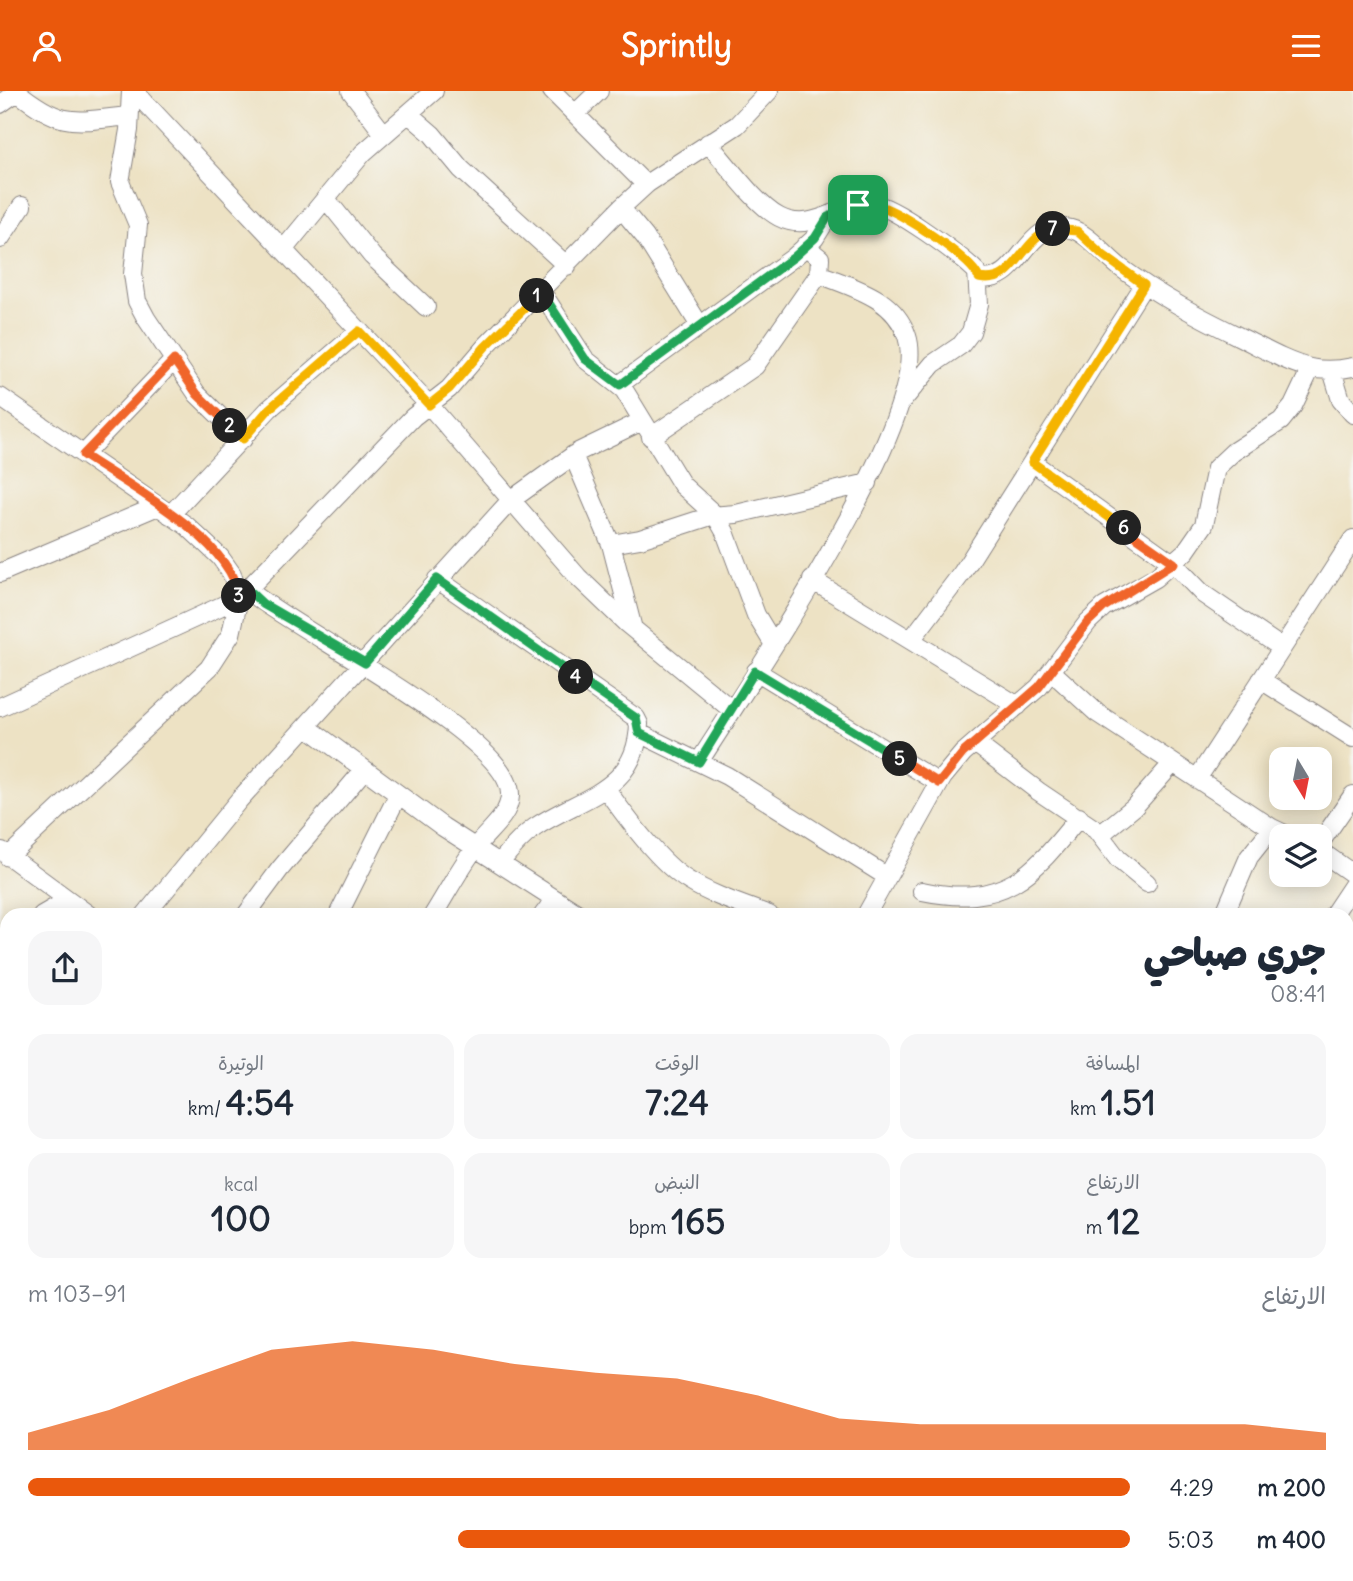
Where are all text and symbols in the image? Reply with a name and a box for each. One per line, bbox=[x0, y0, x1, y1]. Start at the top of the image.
text: Sprintly bbox=[621, 25, 732, 66]
icon: person bbox=[28, 27, 66, 65]
icon: menu bbox=[1287, 27, 1325, 65]
pin bbox=[828, 175, 888, 235]
icon: arrive bbox=[839, 186, 877, 224]
pin: 7 bbox=[1036, 211, 1070, 247]
text: 7 bbox=[1048, 216, 1057, 240]
pin: 1 bbox=[520, 279, 554, 313]
text: 1 bbox=[533, 283, 540, 307]
pin: 2 bbox=[212, 409, 247, 443]
text: 2 bbox=[224, 413, 235, 437]
pin: 6 bbox=[1106, 511, 1142, 545]
text: 6 bbox=[1118, 515, 1129, 539]
pin: 3 bbox=[222, 579, 256, 613]
text: 3 bbox=[233, 583, 244, 607]
pin: 4 bbox=[558, 659, 594, 695]
text: 4 bbox=[570, 664, 581, 688]
pin: 5 bbox=[883, 741, 918, 777]
text: 5 bbox=[894, 746, 905, 770]
north arrow bbox=[1269, 747, 1332, 810]
map controls bbox=[1269, 747, 1332, 887]
button: layers bbox=[1269, 824, 1332, 887]
text: جري صباحي bbox=[1144, 929, 1326, 976]
button: share bbox=[28, 931, 102, 1005]
text: 08:41 bbox=[1270, 979, 1326, 1008]
text: الوتيرة bbox=[218, 1051, 264, 1075]
text: الوقت bbox=[655, 1051, 699, 1075]
text: المسافة bbox=[1086, 1051, 1140, 1075]
text: 4:54 bbox=[226, 1080, 294, 1124]
text: 7:24 bbox=[645, 1080, 709, 1124]
text: 1.51 bbox=[1101, 1080, 1156, 1124]
text: /km bbox=[188, 1096, 226, 1120]
text: km bbox=[1070, 1096, 1101, 1120]
text: النبض bbox=[654, 1170, 700, 1194]
text: الارتفاع bbox=[1086, 1170, 1140, 1194]
text: kcal bbox=[224, 1172, 258, 1196]
text: 100 bbox=[211, 1196, 271, 1240]
text: 165 bbox=[671, 1199, 725, 1243]
text: 12 bbox=[1107, 1199, 1140, 1243]
text: bpm bbox=[629, 1215, 671, 1239]
text: m bbox=[1086, 1215, 1107, 1239]
text: 91–103 m bbox=[28, 1279, 126, 1308]
text: الارتفاع bbox=[1262, 1281, 1326, 1310]
text: 4:29 bbox=[1170, 1473, 1214, 1502]
text: 200 m bbox=[1257, 1473, 1326, 1502]
text: 5:03 bbox=[1167, 1525, 1214, 1554]
text: 400 m bbox=[1257, 1525, 1326, 1554]

